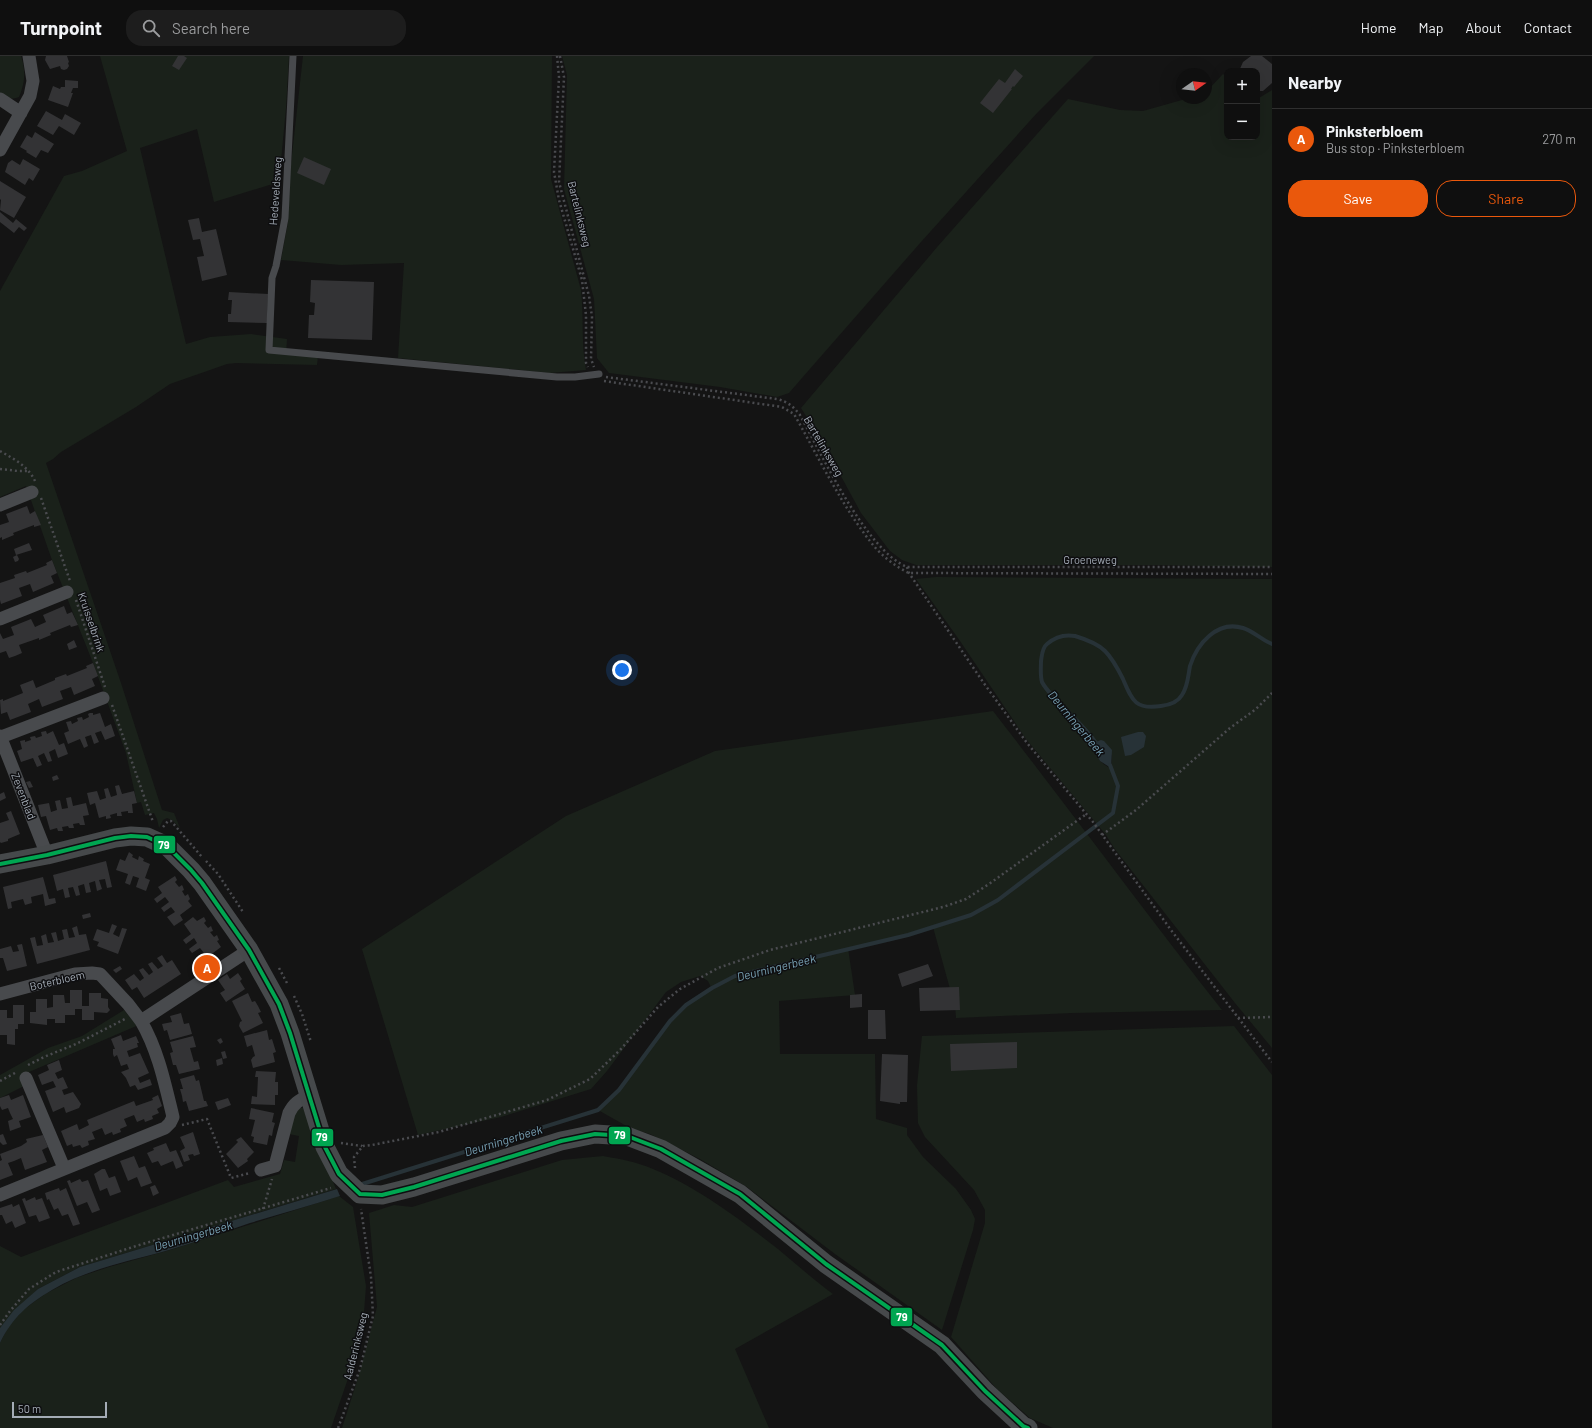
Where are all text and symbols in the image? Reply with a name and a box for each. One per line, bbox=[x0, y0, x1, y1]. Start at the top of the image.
search box bbox=[126, 10, 406, 46]
text: Turnpoint bbox=[20, 16, 102, 39]
icon: search bbox=[140, 17, 162, 39]
text: Search here bbox=[172, 19, 250, 37]
text: Home bbox=[1361, 19, 1397, 36]
text: Map bbox=[1419, 19, 1443, 36]
text: About bbox=[1465, 19, 1502, 36]
text: Contact bbox=[1524, 19, 1572, 36]
north arrow bbox=[1176, 68, 1212, 104]
map controls bbox=[1224, 68, 1260, 140]
button: + bbox=[1224, 68, 1260, 104]
text: Nearby bbox=[1288, 72, 1342, 92]
button: − bbox=[1224, 104, 1260, 140]
text: Pinksterbloem bbox=[1326, 122, 1423, 140]
text: A bbox=[1297, 131, 1305, 147]
text: 270 m bbox=[1542, 131, 1576, 147]
text: Bus stop · Pinksterbloem bbox=[1326, 140, 1465, 156]
street label: Hedeveldsweg bbox=[266, 156, 284, 226]
street label: Bartelinksweg bbox=[566, 180, 594, 248]
button: Save bbox=[1288, 180, 1428, 217]
button: Share bbox=[1436, 180, 1576, 217]
street label: Bartelinksweg bbox=[801, 414, 847, 479]
street label: Groeneweg bbox=[1063, 553, 1117, 566]
street label: Kruisselbrink bbox=[76, 590, 108, 654]
your location bbox=[612, 660, 632, 680]
water label: Deurningerbeek bbox=[1046, 688, 1108, 758]
street label: Zevenblad bbox=[9, 771, 39, 821]
line badge: 79 bbox=[153, 835, 176, 854]
text: 79 bbox=[158, 838, 170, 851]
water label: Deurningerbeek bbox=[735, 950, 817, 984]
pin: A bbox=[194, 953, 220, 983]
street label: Boterbloem bbox=[28, 967, 86, 993]
water label: Deurningerbeek bbox=[462, 1121, 544, 1158]
line badge: 79 bbox=[608, 1126, 631, 1145]
line badge: 79 bbox=[311, 1128, 334, 1147]
text: 79 bbox=[614, 1128, 626, 1141]
text: 79 bbox=[316, 1130, 328, 1143]
water label: Deurningerbeek bbox=[152, 1217, 234, 1253]
line badge: 79 bbox=[890, 1307, 913, 1327]
text: 79 bbox=[896, 1310, 908, 1323]
street label: Aalderinksweg bbox=[340, 1311, 370, 1381]
scale bar bbox=[12, 1400, 107, 1419]
text: 50 m bbox=[18, 1402, 41, 1415]

